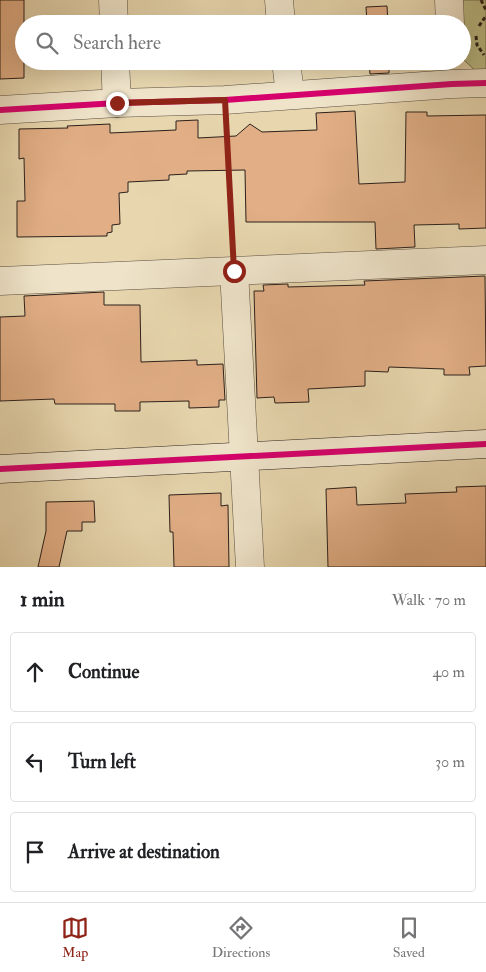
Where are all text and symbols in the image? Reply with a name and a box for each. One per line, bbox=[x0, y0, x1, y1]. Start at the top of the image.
search box bbox=[15, 15, 471, 70]
icon: search bbox=[33, 29, 61, 57]
text: Search here bbox=[73, 31, 161, 55]
route end bbox=[106, 92, 129, 115]
route start bbox=[223, 260, 246, 283]
text: 1 min bbox=[20, 586, 65, 613]
text: Walk · 70 m bbox=[392, 590, 466, 610]
icon: ahead bbox=[21, 658, 49, 686]
text: Continue bbox=[68, 660, 139, 684]
text: 40 m bbox=[432, 662, 465, 682]
icon: left bbox=[21, 748, 49, 776]
text: Turn left bbox=[68, 750, 136, 774]
text: 30 m bbox=[435, 752, 465, 772]
icon: arrive bbox=[21, 838, 49, 866]
text: Arrive at destination bbox=[68, 840, 220, 864]
tab: Map bbox=[61, 914, 89, 961]
tab: Directions bbox=[212, 914, 270, 961]
tab: Saved bbox=[393, 914, 425, 961]

